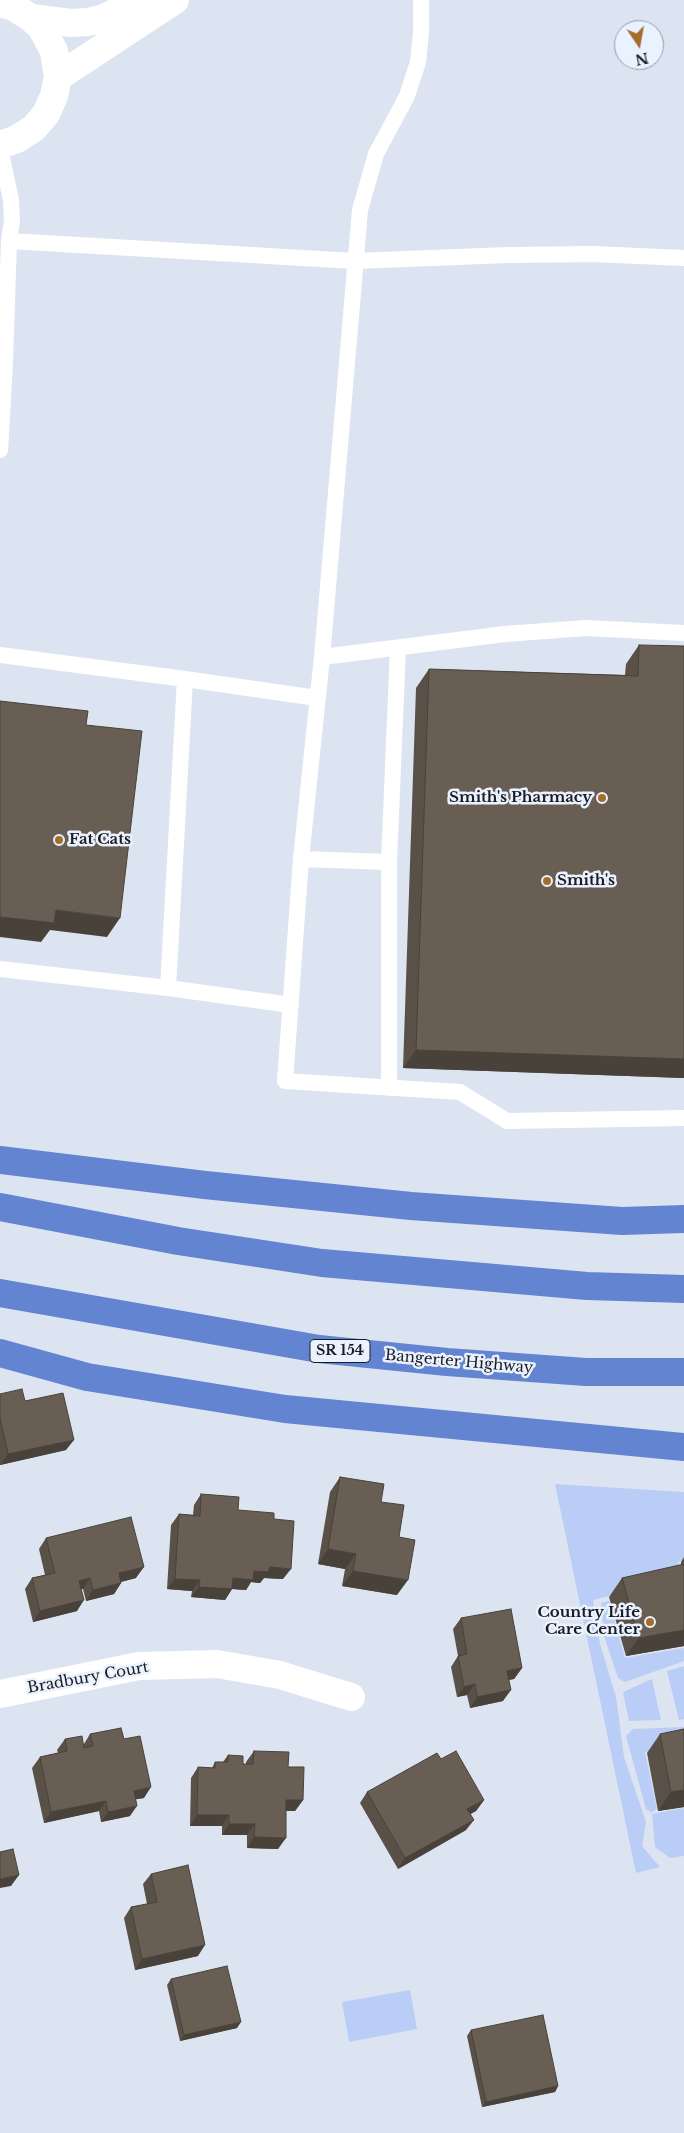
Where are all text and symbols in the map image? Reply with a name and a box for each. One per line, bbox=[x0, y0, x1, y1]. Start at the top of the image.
north arrow bbox=[614, 20, 664, 70]
text: N bbox=[634, 49, 650, 69]
place label: Smith's Pharmacy bbox=[449, 789, 592, 807]
marker: Smith's Pharmacy bbox=[596, 792, 608, 804]
place label: Fat Cats bbox=[69, 831, 131, 849]
marker: Fat Cats bbox=[53, 834, 65, 846]
place label: Smith's bbox=[557, 872, 615, 890]
marker: Smith's bbox=[541, 875, 553, 887]
road number: SR 154 bbox=[310, 1340, 370, 1362]
street label: Bangerter Highway bbox=[384, 1347, 534, 1377]
place label: Country Life Care Center bbox=[537, 1604, 640, 1639]
marker: Country Life Care Center bbox=[644, 1616, 656, 1628]
street label: Bradbury Court bbox=[26, 1658, 150, 1698]

